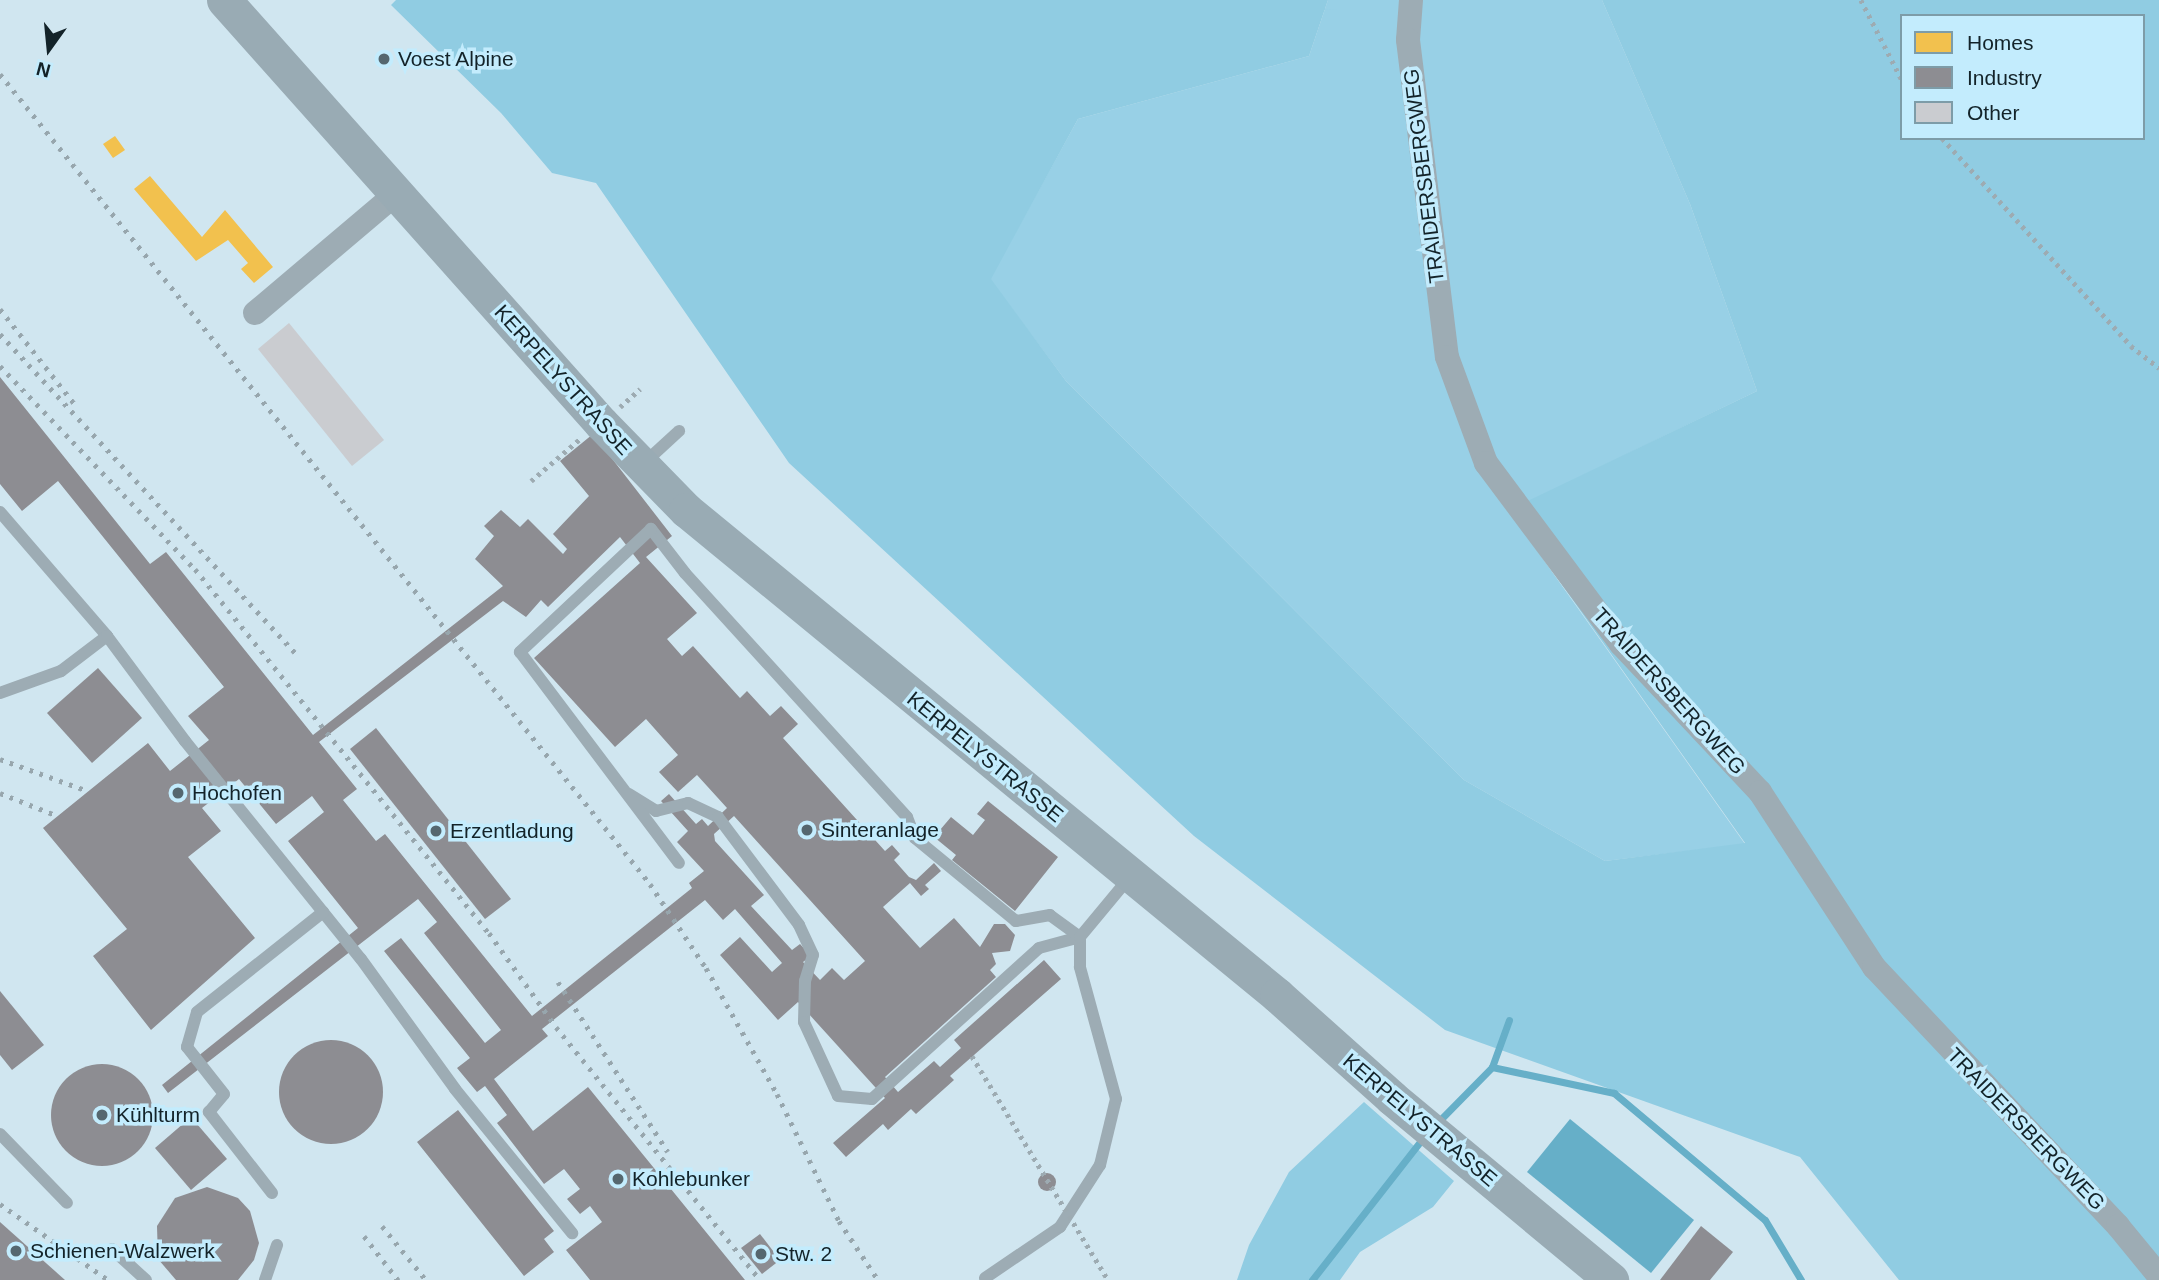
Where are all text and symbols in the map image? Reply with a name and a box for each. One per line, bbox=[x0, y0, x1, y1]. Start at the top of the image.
north arrow bbox=[14, 14, 84, 84]
legend bbox=[1900, 14, 2145, 140]
text: Homes bbox=[1967, 31, 2034, 54]
place label: Voest Alpine bbox=[398, 46, 515, 72]
marker: Voest Alpine bbox=[376, 51, 392, 67]
text: N bbox=[34, 58, 53, 82]
text: Industry bbox=[1967, 66, 2042, 89]
street label: TRAIDERSBERGWEG bbox=[1398, 67, 1450, 285]
text: Other bbox=[1967, 101, 2020, 124]
street label: KERPELYSTRASSE bbox=[489, 300, 637, 460]
street label: TRAIDERSBERGWEG bbox=[1587, 602, 1751, 780]
street label: KERPELYSTRASSE bbox=[902, 686, 1068, 828]
place label: Hochofen bbox=[192, 780, 282, 806]
marker: Hochofen bbox=[170, 785, 186, 801]
place label: Sinteranlage bbox=[821, 817, 939, 843]
place label: Erzentladung bbox=[450, 818, 574, 844]
marker: Sinteranlage bbox=[799, 822, 815, 838]
marker: Erzentladung bbox=[428, 823, 444, 839]
street label: TRAIDERSBERGWEG bbox=[1942, 1043, 2110, 1215]
street label: KERPELYSTRASSE bbox=[1338, 1048, 1502, 1192]
place label: Kühlturm bbox=[116, 1102, 200, 1128]
marker: Kühlturm bbox=[94, 1107, 110, 1123]
place label: Kohlebunker bbox=[632, 1166, 750, 1192]
marker: Kohlebunker bbox=[610, 1171, 626, 1187]
place label: Schienen-Walzwerk bbox=[30, 1238, 215, 1264]
place label: Stw. 2 bbox=[775, 1241, 832, 1267]
marker: Schienen-Walzwerk bbox=[8, 1243, 24, 1259]
marker: Stw. 2 bbox=[753, 1246, 769, 1262]

